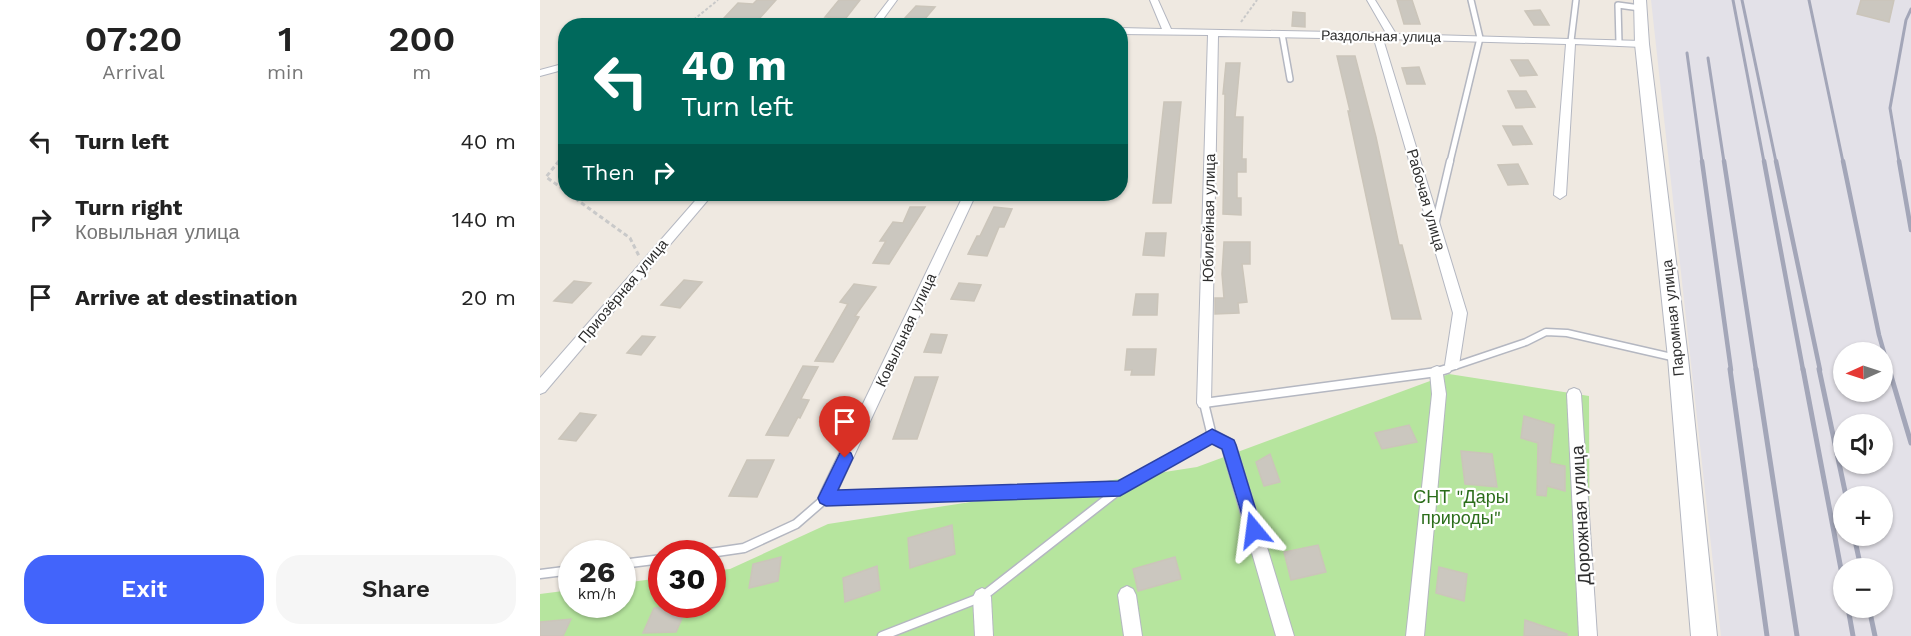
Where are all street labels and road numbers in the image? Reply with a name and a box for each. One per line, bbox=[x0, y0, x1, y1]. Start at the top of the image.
street label: Раздольная улица bbox=[1321, 27, 1441, 45]
street label: Рабочая улица bbox=[1403, 147, 1449, 254]
street label: Юбилейная улица bbox=[1199, 153, 1219, 282]
street label: Приозёрная улица bbox=[574, 235, 672, 347]
street label: Паромная улица bbox=[1658, 258, 1688, 377]
street label: Ковыльная улица bbox=[872, 270, 941, 390]
street label: Дорожная улица bbox=[1566, 444, 1595, 585]

